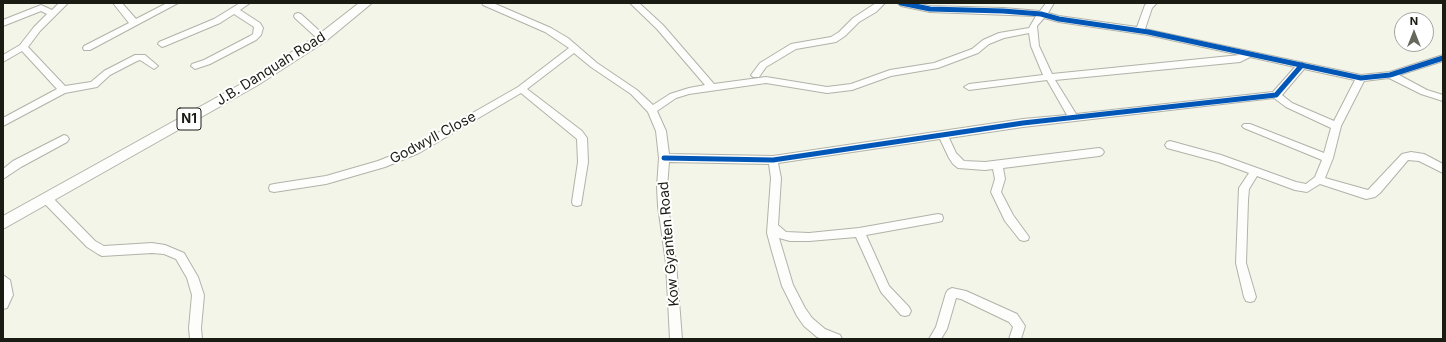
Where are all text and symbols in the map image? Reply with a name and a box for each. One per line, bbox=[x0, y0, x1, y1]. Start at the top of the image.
north arrow bbox=[1394, 12, 1434, 52]
text: N bbox=[1410, 14, 1418, 28]
street label: J.B. Danquah Road bbox=[213, 29, 329, 109]
road number: N1 bbox=[177, 108, 201, 130]
street label: Godwyll Close bbox=[387, 108, 479, 168]
street label: Kow Gyanten Road bbox=[655, 181, 683, 307]

